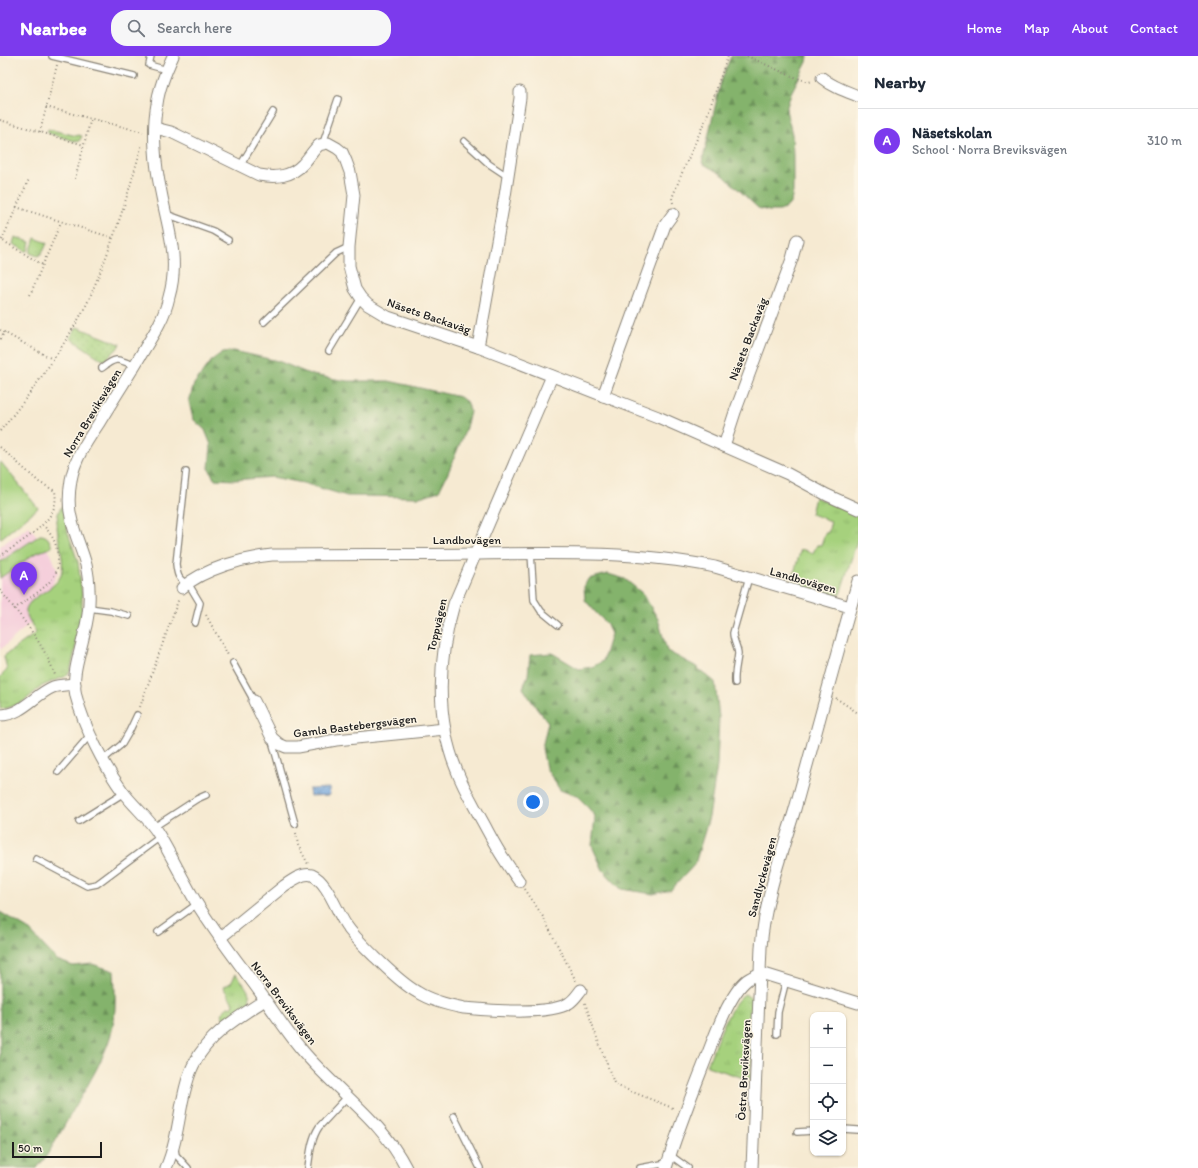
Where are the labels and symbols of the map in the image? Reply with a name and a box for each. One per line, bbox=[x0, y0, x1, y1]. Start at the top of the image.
street label: Näsets Backaväg bbox=[385, 295, 473, 337]
street label: Näsets Backaväg bbox=[726, 295, 771, 382]
street label: Norra Breviksvägen bbox=[60, 366, 124, 460]
street label: Landbovägen bbox=[433, 533, 501, 547]
pin: A bbox=[11, 562, 37, 595]
street label: Landbovägen bbox=[768, 564, 838, 596]
street label: Toppvägen bbox=[424, 597, 450, 653]
street label: Gamla Bastebergsvägen bbox=[292, 711, 418, 741]
your location bbox=[523, 792, 543, 812]
street label: Sandlyckevägen bbox=[745, 835, 780, 919]
street label: Norra Breviksvägen bbox=[248, 959, 320, 1048]
street label: Östra Breviksvägen bbox=[734, 1019, 754, 1121]
scale bar bbox=[12, 1140, 102, 1159]

